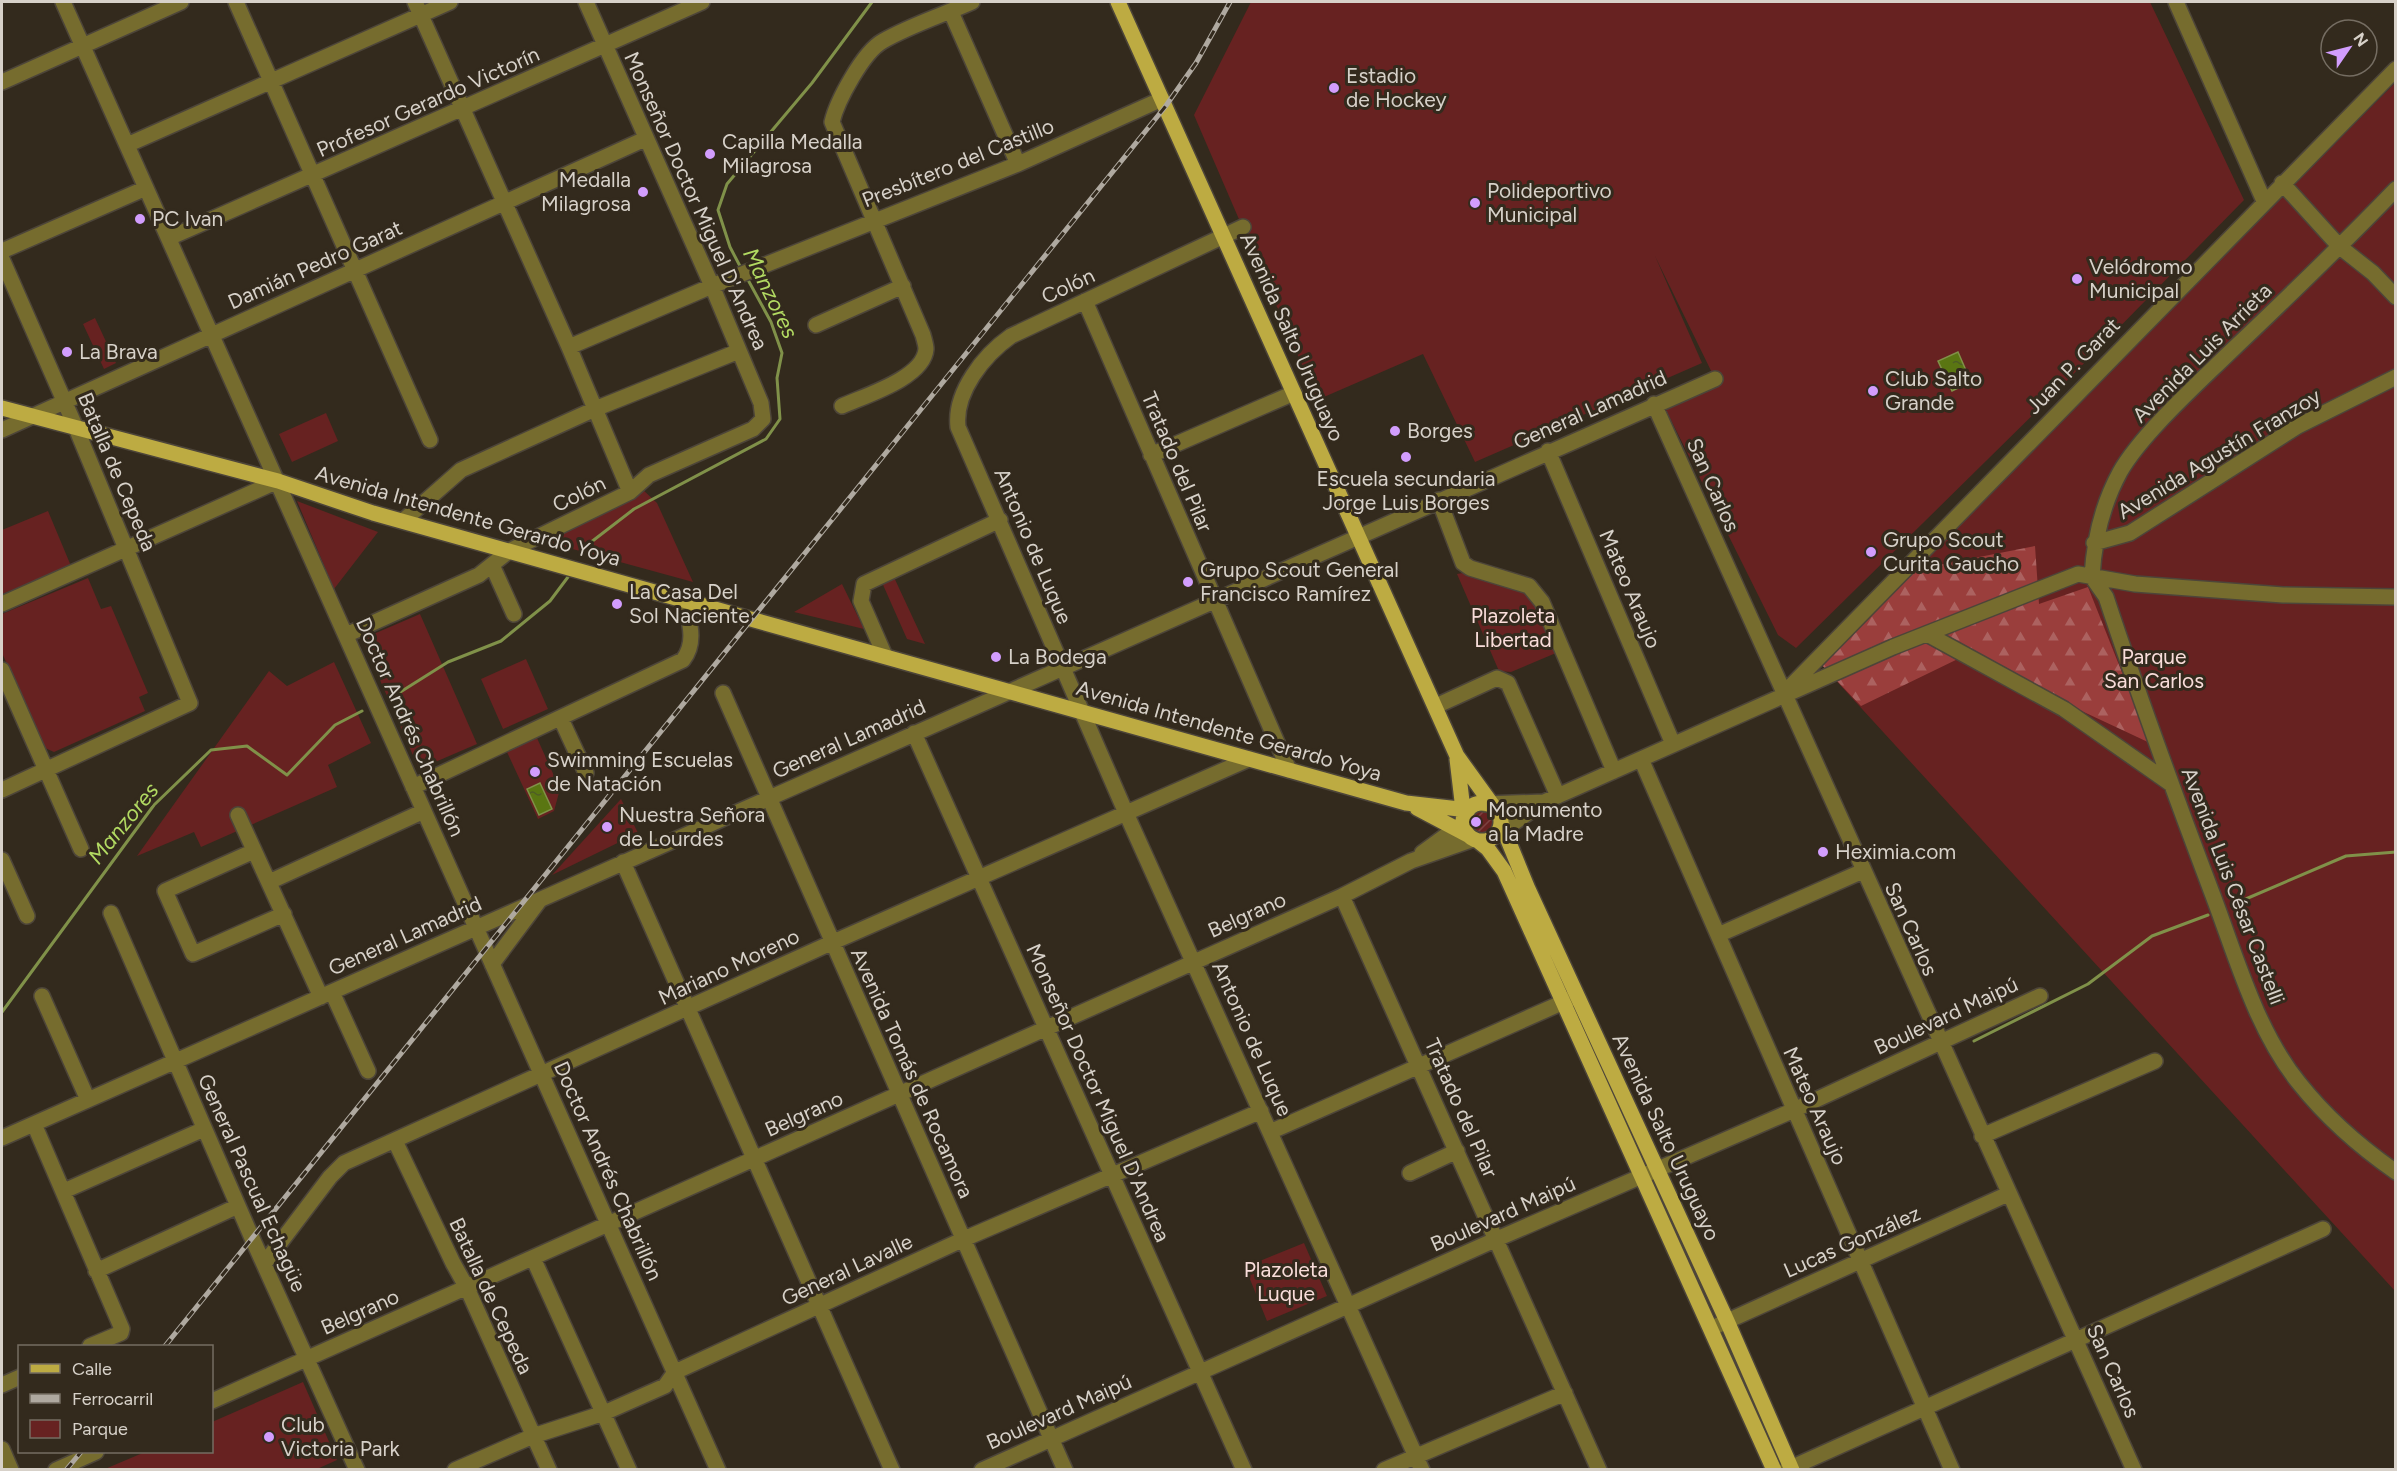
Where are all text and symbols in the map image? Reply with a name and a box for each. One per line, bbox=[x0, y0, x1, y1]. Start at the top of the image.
north arrow bbox=[2319, 18, 2379, 78]
text: N bbox=[2350, 29, 2372, 50]
street label: Profesor Gerardo Victorín bbox=[312, 41, 543, 162]
street label: Monseñor Doctor Miguel D'Andrea bbox=[619, 48, 774, 354]
place label: Estadio de Hockey bbox=[1346, 63, 1446, 112]
marker: Estadio de Hockey bbox=[1327, 81, 1341, 95]
street label: Presbítero del Castillo bbox=[858, 113, 1057, 212]
place label: Capilla Medalla Milagrosa bbox=[722, 129, 862, 178]
marker: Capilla Medalla Milagrosa bbox=[703, 147, 717, 161]
place label: Medalla Milagrosa bbox=[541, 167, 631, 216]
place label: Polideportivo Municipal bbox=[1487, 178, 1612, 227]
marker: Medalla Milagrosa bbox=[636, 185, 650, 199]
marker: Polideportivo Municipal bbox=[1468, 196, 1482, 210]
place label: PC Ivan bbox=[152, 206, 223, 231]
marker: PC Ivan bbox=[133, 212, 147, 226]
street label: Damián Pedro Garat bbox=[224, 215, 406, 314]
street label: Avenida Salto Uruguayo bbox=[1235, 229, 1350, 445]
water label: Manzores bbox=[737, 244, 804, 343]
place label: Velódromo Municipal bbox=[2089, 254, 2193, 303]
street label: Colón bbox=[1037, 262, 1098, 309]
marker: Velódromo Municipal bbox=[2070, 272, 2084, 286]
street label: Avenida Luis Arrieta bbox=[2127, 278, 2277, 428]
street label: Juan P. Garat bbox=[2020, 312, 2125, 419]
place label: La Brava bbox=[79, 339, 158, 364]
marker: La Brava bbox=[60, 345, 74, 359]
street label: General Lamadrid bbox=[1509, 365, 1670, 455]
place label: Club Salto Grande bbox=[1885, 366, 1982, 415]
street label: Avenida Agustín Franzoy bbox=[2113, 383, 2325, 524]
marker: Club Salto Grande bbox=[1866, 384, 1880, 398]
street label: Tratado del Pilar bbox=[1137, 388, 1218, 536]
street label: Batalla de Cepeda bbox=[73, 389, 162, 555]
place label: Borges bbox=[1407, 418, 1473, 443]
marker: Borges bbox=[1388, 424, 1402, 438]
street label: San Carlos bbox=[1682, 434, 1745, 536]
marker: Escuela secundaria Jorge Luis Borges bbox=[1399, 450, 1413, 464]
street label: Avenida Intendente Gerardo Yoya bbox=[313, 460, 624, 571]
street label: Antonio de Luque bbox=[989, 464, 1078, 628]
place label: Escuela secundaria Jorge Luis Borges bbox=[1316, 466, 1496, 515]
street label: Colón bbox=[548, 470, 609, 517]
street label: Mateo Araujo bbox=[1594, 526, 1667, 652]
place label: Grupo Scout Curita Gaucho bbox=[1883, 527, 2019, 576]
marker: Grupo Scout Curita Gaucho bbox=[1864, 545, 1878, 559]
place label: Grupo Scout General Francisco Ramírez bbox=[1200, 557, 1399, 606]
marker: Grupo Scout General Francisco Ramírez bbox=[1181, 575, 1195, 589]
place label: La Casa Del Sol Naciente bbox=[629, 579, 750, 628]
marker: La Casa Del Sol Naciente bbox=[610, 597, 624, 611]
park label: Plazoleta Libertad bbox=[1471, 603, 1555, 652]
street label: Doctor Andrés Chabrillón bbox=[351, 613, 470, 840]
place label: La Bodega bbox=[1008, 644, 1107, 669]
park label: Parque San Carlos bbox=[2104, 644, 2204, 693]
marker: La Bodega bbox=[989, 650, 1003, 664]
street label: Avenida Intendente Gerardo Yoya bbox=[1074, 675, 1385, 786]
street label: General Lamadrid bbox=[768, 694, 929, 784]
place label: Swimming Escuelas de Natación bbox=[547, 747, 733, 796]
street label: Avenida Luis César Castelli bbox=[2177, 764, 2290, 1008]
marker: Swimming Escuelas de Natación bbox=[528, 765, 542, 779]
water label: Manzores bbox=[82, 777, 164, 870]
place label: Monumento a la Madre bbox=[1488, 797, 1603, 846]
place label: Nuestra Señora de Lourdes bbox=[619, 802, 765, 851]
marker: Monumento a la Madre bbox=[1469, 815, 1483, 829]
marker: Nuestra Señora de Lourdes bbox=[600, 820, 614, 834]
place label: Heximia.com bbox=[1835, 839, 1956, 864]
marker: Heximia.com bbox=[1816, 845, 1830, 859]
street label: San Carlos bbox=[1880, 878, 1943, 980]
street label: Belgrano bbox=[1204, 886, 1290, 943]
street label: General Lamadrid bbox=[324, 891, 485, 981]
street label: Mariano Moreno bbox=[654, 923, 803, 1010]
street label: Monseñor Doctor Miguel D'Andrea bbox=[1021, 940, 1176, 1246]
street label: Avenida Tomás de Rocamora bbox=[846, 944, 979, 1202]
street label: Antonio de Luque bbox=[1207, 957, 1298, 1120]
street label: Boulevard Maipú bbox=[1870, 971, 2022, 1060]
street label: Avenida Salto Uruguayo bbox=[1607, 1029, 1725, 1244]
street label: Tratado del Pilar bbox=[1420, 1034, 1503, 1181]
street label: Mateo Araujo bbox=[1778, 1043, 1853, 1169]
street label: Doctor Andrés Chabrillón bbox=[549, 1057, 668, 1284]
street label: General Pascual Echagüe bbox=[193, 1070, 312, 1296]
street label: Belgrano bbox=[761, 1085, 847, 1142]
street label: Boulevard Maipú bbox=[1426, 1170, 1579, 1257]
street label: Lucas González bbox=[1780, 1200, 1924, 1283]
street label: Batalla de Cepeda bbox=[444, 1214, 539, 1378]
street label: General Lavalle bbox=[777, 1228, 916, 1311]
park label: Plazoleta Luque bbox=[1244, 1257, 1328, 1306]
street label: Belgrano bbox=[317, 1283, 403, 1340]
street label: San Carlos bbox=[2082, 1320, 2145, 1422]
legend bbox=[18, 1345, 213, 1453]
text: Calle bbox=[72, 1358, 112, 1380]
street label: Boulevard Maipú bbox=[982, 1368, 1135, 1455]
text: Ferrocarril bbox=[72, 1388, 153, 1410]
place label: Club Victoria Park bbox=[281, 1412, 400, 1461]
text: Parque bbox=[72, 1418, 128, 1440]
marker: Club Victoria Park bbox=[262, 1430, 276, 1444]

